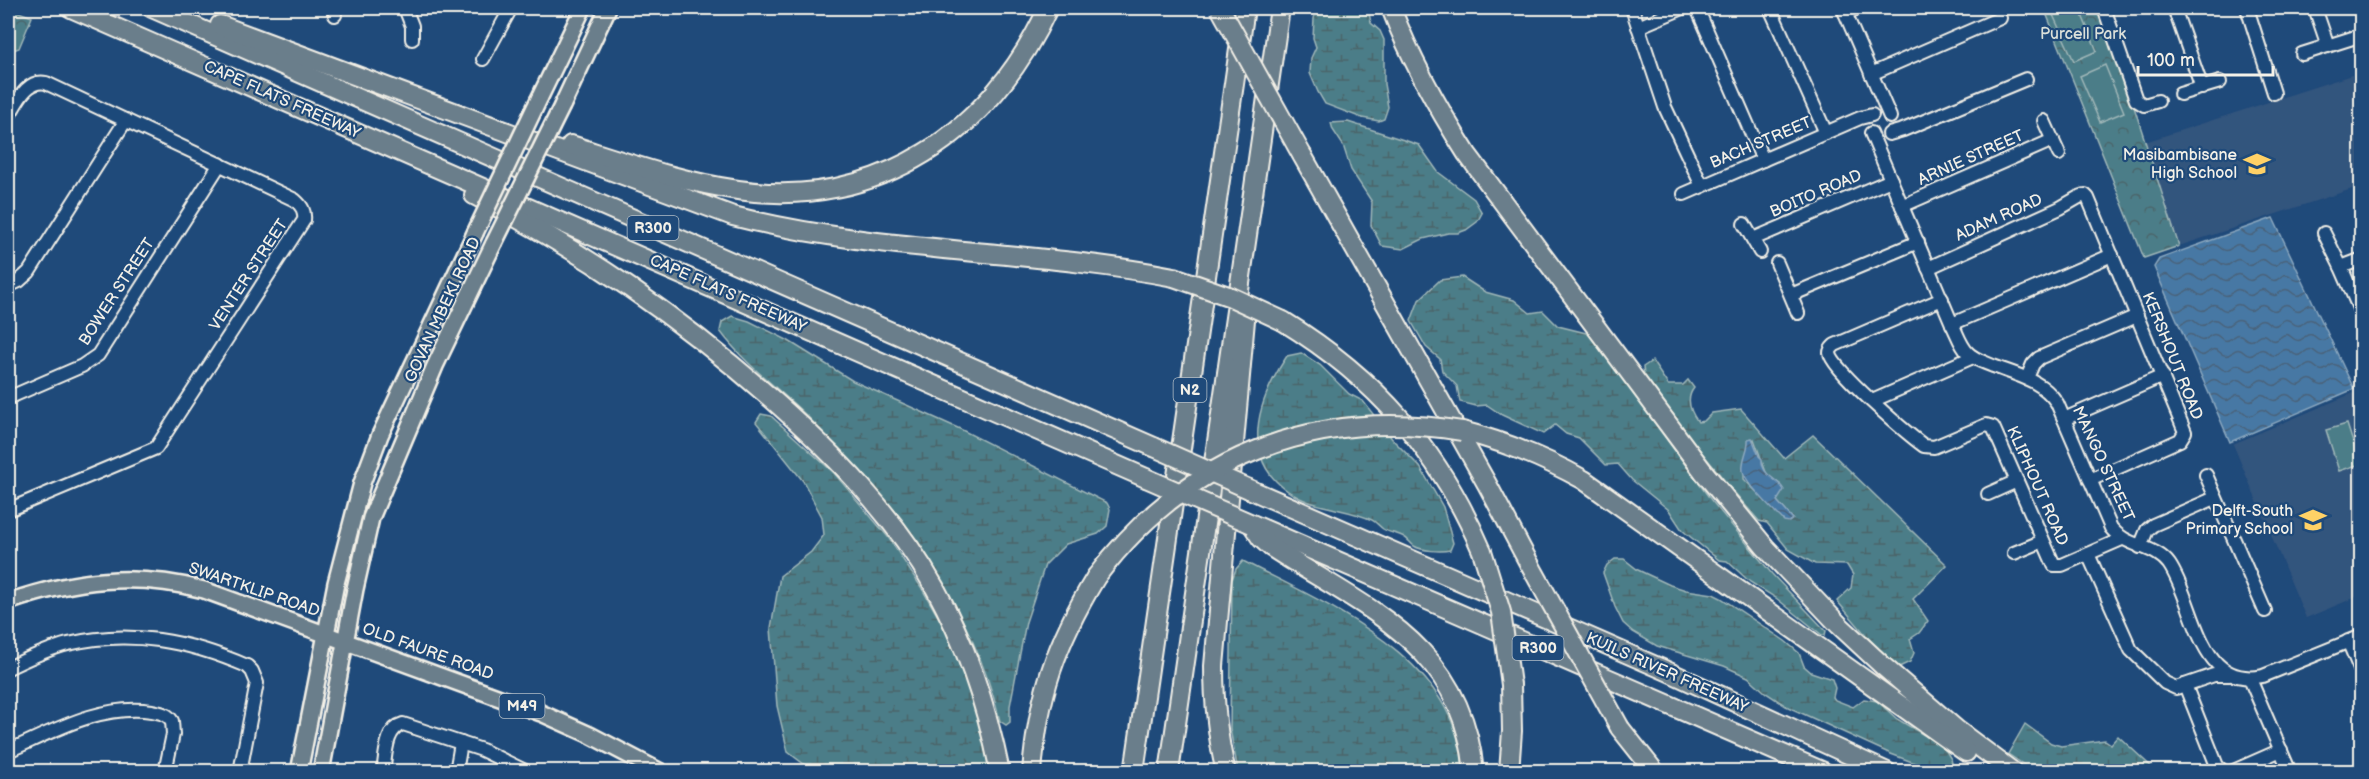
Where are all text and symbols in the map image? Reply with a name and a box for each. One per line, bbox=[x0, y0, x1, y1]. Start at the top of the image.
park label: Purcell Park bbox=[2040, 25, 2126, 44]
scale bar bbox=[2138, 39, 2273, 77]
text: 100 m bbox=[2147, 50, 2195, 71]
street label: CAPE FLATS FREEWAY bbox=[201, 57, 364, 143]
street label: BACH STREET bbox=[1707, 113, 1815, 173]
street label: ARNIE STREET bbox=[1915, 126, 2027, 190]
place label: Masibambisane High School bbox=[2123, 146, 2238, 183]
school or university icon: Masibambisane High School bbox=[2242, 149, 2272, 179]
street label: BOITO ROAD bbox=[1767, 166, 1865, 222]
street label: ADAM ROAD bbox=[1952, 190, 2046, 246]
street label: VENTER STREET bbox=[206, 215, 292, 334]
road number: R300 bbox=[628, 216, 678, 240]
street label: BOWER STREET bbox=[75, 234, 159, 349]
street label: GOVAN MBEKI ROAD bbox=[401, 234, 485, 386]
street label: CAPE FLATS FREEWAY bbox=[647, 251, 810, 337]
street label: KERSHOUT ROAD bbox=[2138, 289, 2206, 423]
road number: N2 bbox=[1174, 378, 1206, 402]
street label: MANGO STREET bbox=[2068, 403, 2138, 525]
street label: KLIPHOUT ROAD bbox=[2002, 423, 2072, 549]
place label: Delft-South Primary School bbox=[2186, 502, 2293, 539]
school or university icon: Delft-South Primary School bbox=[2298, 505, 2328, 535]
street label: SWARTKLIP ROAD bbox=[186, 559, 322, 621]
street label: OLD FAURE ROAD bbox=[360, 619, 496, 685]
street label: KUILS RIVER FREEWAY bbox=[1583, 629, 1752, 718]
road number: R300 bbox=[1512, 636, 1564, 660]
road number: M49 bbox=[500, 694, 544, 718]

